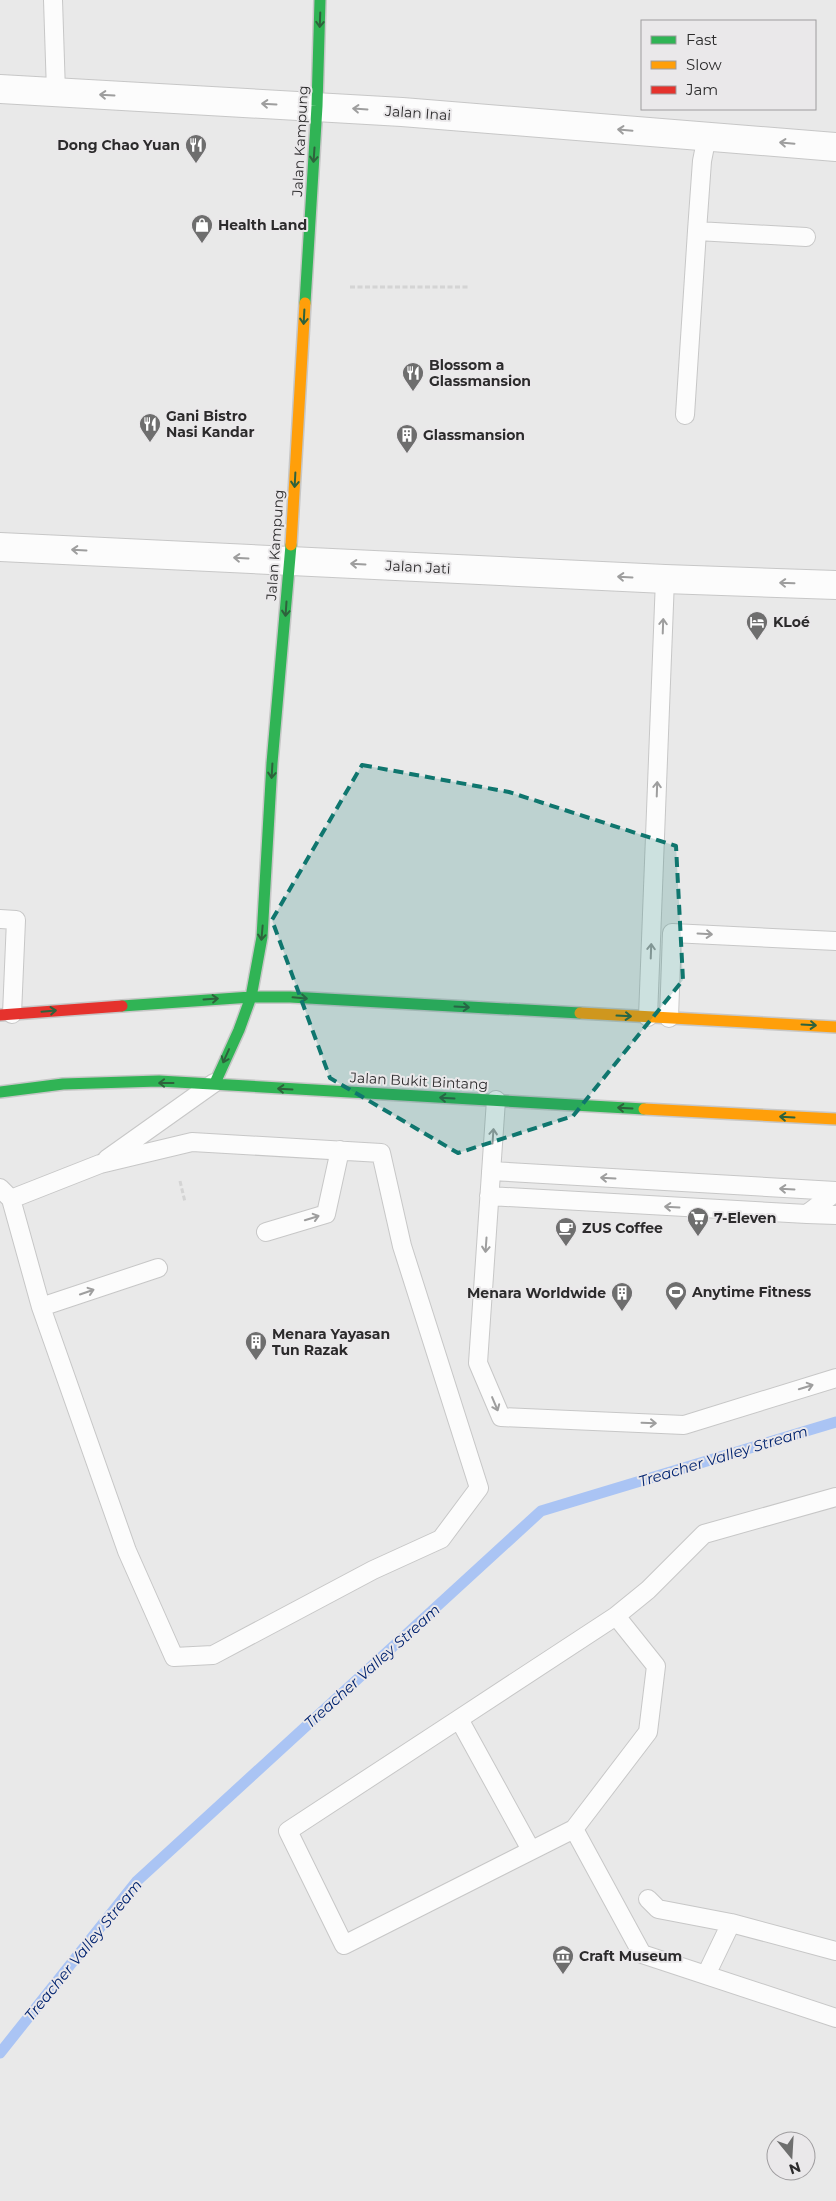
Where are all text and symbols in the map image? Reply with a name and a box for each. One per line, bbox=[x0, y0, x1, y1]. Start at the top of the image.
one-way arrow bbox=[315, 11, 324, 27]
legend bbox=[641, 20, 816, 110]
text: Fast bbox=[686, 30, 717, 49]
text: Slow bbox=[686, 55, 722, 74]
text: Jam bbox=[685, 80, 718, 99]
street label: Jalan Kampung bbox=[288, 85, 312, 198]
one-way arrow bbox=[99, 90, 115, 99]
one-way arrow bbox=[261, 99, 277, 108]
street label: Jalan Inai bbox=[383, 102, 452, 124]
one-way arrow bbox=[352, 105, 368, 114]
one-way arrow bbox=[618, 125, 634, 134]
restaurant icon: Dong Chao Yuan bbox=[184, 133, 208, 164]
place label: Dong Chao Yuan bbox=[57, 136, 180, 154]
one-way arrow bbox=[780, 138, 796, 147]
one-way arrow bbox=[310, 147, 319, 163]
shop icon: Health Land bbox=[190, 213, 214, 244]
place label: Health Land bbox=[218, 216, 307, 234]
one-way arrow bbox=[300, 309, 309, 325]
place label: Blossom a Glassmansion bbox=[429, 356, 531, 390]
restaurant icon: Blossom a Glassmansion bbox=[401, 361, 425, 392]
place label: Gani Bistro Nasi Kandar bbox=[166, 407, 254, 441]
restaurant icon: Gani Bistro Nasi Kandar bbox=[138, 412, 162, 443]
building icon: Glassmansion bbox=[395, 423, 419, 454]
place label: Glassmansion bbox=[423, 426, 525, 444]
one-way arrow bbox=[290, 471, 299, 487]
street label: Jalan Kampung bbox=[262, 489, 288, 602]
one-way arrow bbox=[71, 546, 87, 555]
one-way arrow bbox=[233, 554, 249, 563]
street label: Jalan Jati bbox=[384, 556, 451, 578]
one-way arrow bbox=[350, 559, 366, 568]
one-way arrow bbox=[617, 572, 633, 581]
one-way arrow bbox=[780, 578, 796, 588]
one-way arrow bbox=[282, 601, 291, 617]
hotel icon: KLoé bbox=[745, 610, 769, 641]
place label: KLoé bbox=[773, 613, 810, 631]
one-way arrow bbox=[658, 619, 668, 635]
one-way arrow bbox=[267, 763, 276, 779]
one-way arrow bbox=[652, 781, 661, 797]
one-way arrow bbox=[257, 925, 267, 941]
one-way arrow bbox=[697, 930, 713, 939]
one-way arrow bbox=[646, 943, 655, 959]
one-way arrow bbox=[292, 993, 308, 1002]
one-way arrow bbox=[202, 995, 218, 1004]
one-way arrow bbox=[454, 1002, 470, 1011]
one-way arrow bbox=[40, 1006, 56, 1016]
one-way arrow bbox=[616, 1012, 632, 1021]
one-way arrow bbox=[801, 1021, 817, 1030]
one-way arrow bbox=[221, 1048, 231, 1063]
street label: Jalan Bukit Bintang bbox=[348, 1068, 489, 1094]
one-way arrow bbox=[158, 1078, 174, 1088]
one-way arrow bbox=[277, 1085, 293, 1094]
one-way arrow bbox=[439, 1093, 455, 1102]
one-way arrow bbox=[617, 1103, 633, 1112]
one-way arrow bbox=[780, 1112, 796, 1121]
one-way arrow bbox=[489, 1128, 498, 1144]
one-way arrow bbox=[600, 1174, 616, 1183]
one-way arrow bbox=[780, 1184, 796, 1193]
one-way arrow bbox=[665, 1202, 681, 1211]
supermarket icon: 7-Eleven bbox=[686, 1206, 710, 1237]
place label: 7-Eleven bbox=[714, 1209, 776, 1227]
one-way arrow bbox=[304, 1212, 320, 1222]
cafe icon: ZUS Coffee bbox=[554, 1216, 578, 1247]
place label: ZUS Coffee bbox=[582, 1219, 663, 1237]
one-way arrow bbox=[481, 1237, 491, 1253]
sports icon: Anytime Fitness bbox=[664, 1280, 688, 1311]
building icon: Menara Worldwide bbox=[610, 1281, 634, 1312]
place label: Anytime Fitness bbox=[691, 1283, 812, 1301]
place label: Menara Worldwide bbox=[467, 1284, 606, 1302]
one-way arrow bbox=[79, 1287, 95, 1296]
place label: Menara Yayasan Tun Razak bbox=[272, 1325, 390, 1359]
building icon: Menara Yayasan Tun Razak bbox=[244, 1330, 268, 1361]
one-way arrow bbox=[797, 1382, 813, 1392]
one-way arrow bbox=[491, 1396, 501, 1411]
one-way arrow bbox=[640, 1418, 657, 1428]
water label: Treacher Valley Stream bbox=[636, 1421, 810, 1491]
water label: Treacher Valley Stream bbox=[300, 1600, 444, 1732]
water label: Treacher Valley Stream bbox=[20, 1876, 146, 2024]
museum icon: Craft Museum bbox=[551, 1944, 575, 1975]
place label: Craft Museum bbox=[579, 1947, 682, 1965]
north arrow bbox=[766, 2131, 816, 2181]
text: N bbox=[787, 2158, 803, 2179]

